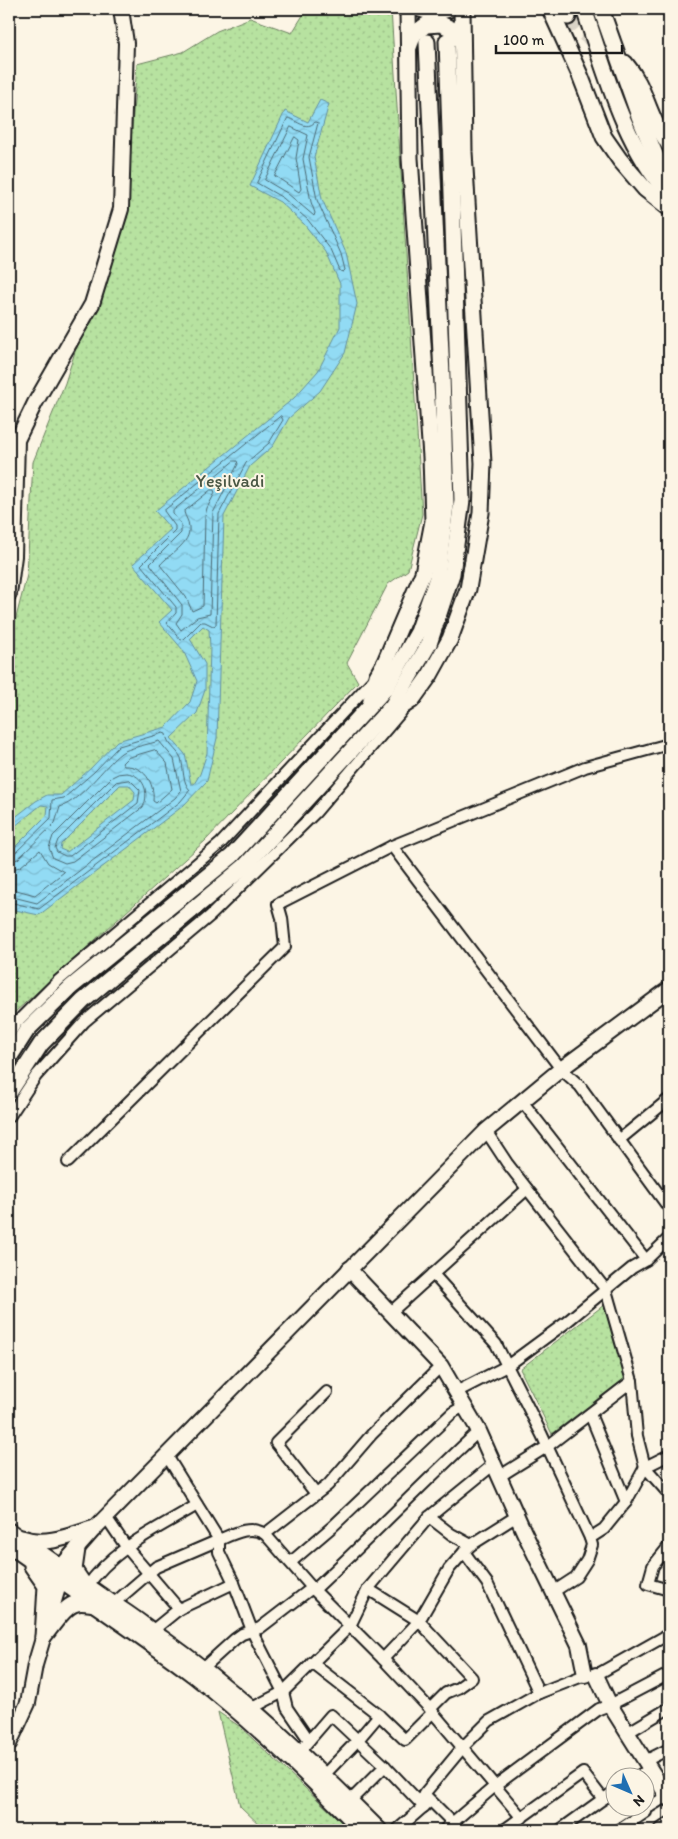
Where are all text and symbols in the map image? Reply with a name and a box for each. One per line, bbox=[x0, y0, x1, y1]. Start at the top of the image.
scale bar bbox=[496, 22, 622, 54]
text: 100 m bbox=[503, 31, 545, 49]
park label: Yeşilvadi bbox=[196, 470, 264, 492]
north arrow bbox=[606, 1766, 656, 1816]
text: N bbox=[629, 1791, 648, 1810]

